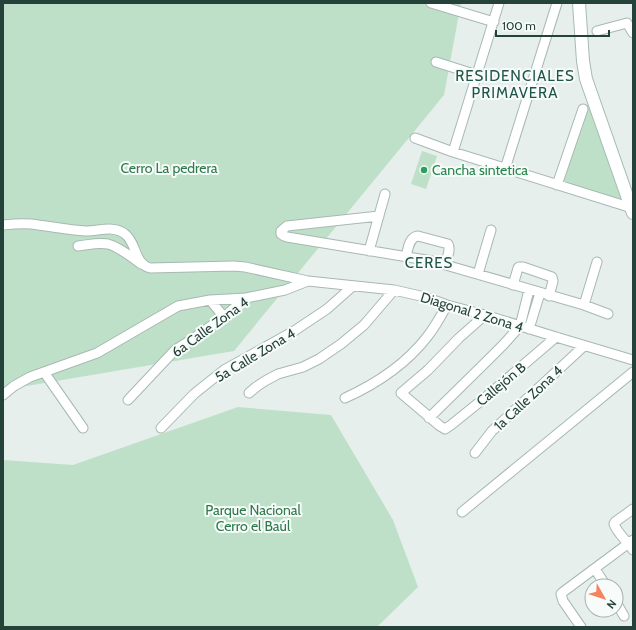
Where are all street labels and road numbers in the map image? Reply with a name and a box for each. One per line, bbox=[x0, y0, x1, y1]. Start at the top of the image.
street label: Diagonal 2 Zona 4 bbox=[418, 288, 526, 336]
street label: 6a Calle Zona 4 bbox=[168, 293, 252, 361]
street label: 5a Calle Zona 4 bbox=[212, 324, 298, 386]
street label: Callejón B bbox=[473, 358, 529, 410]
street label: 1a Calle Zona 4 bbox=[490, 362, 566, 434]

